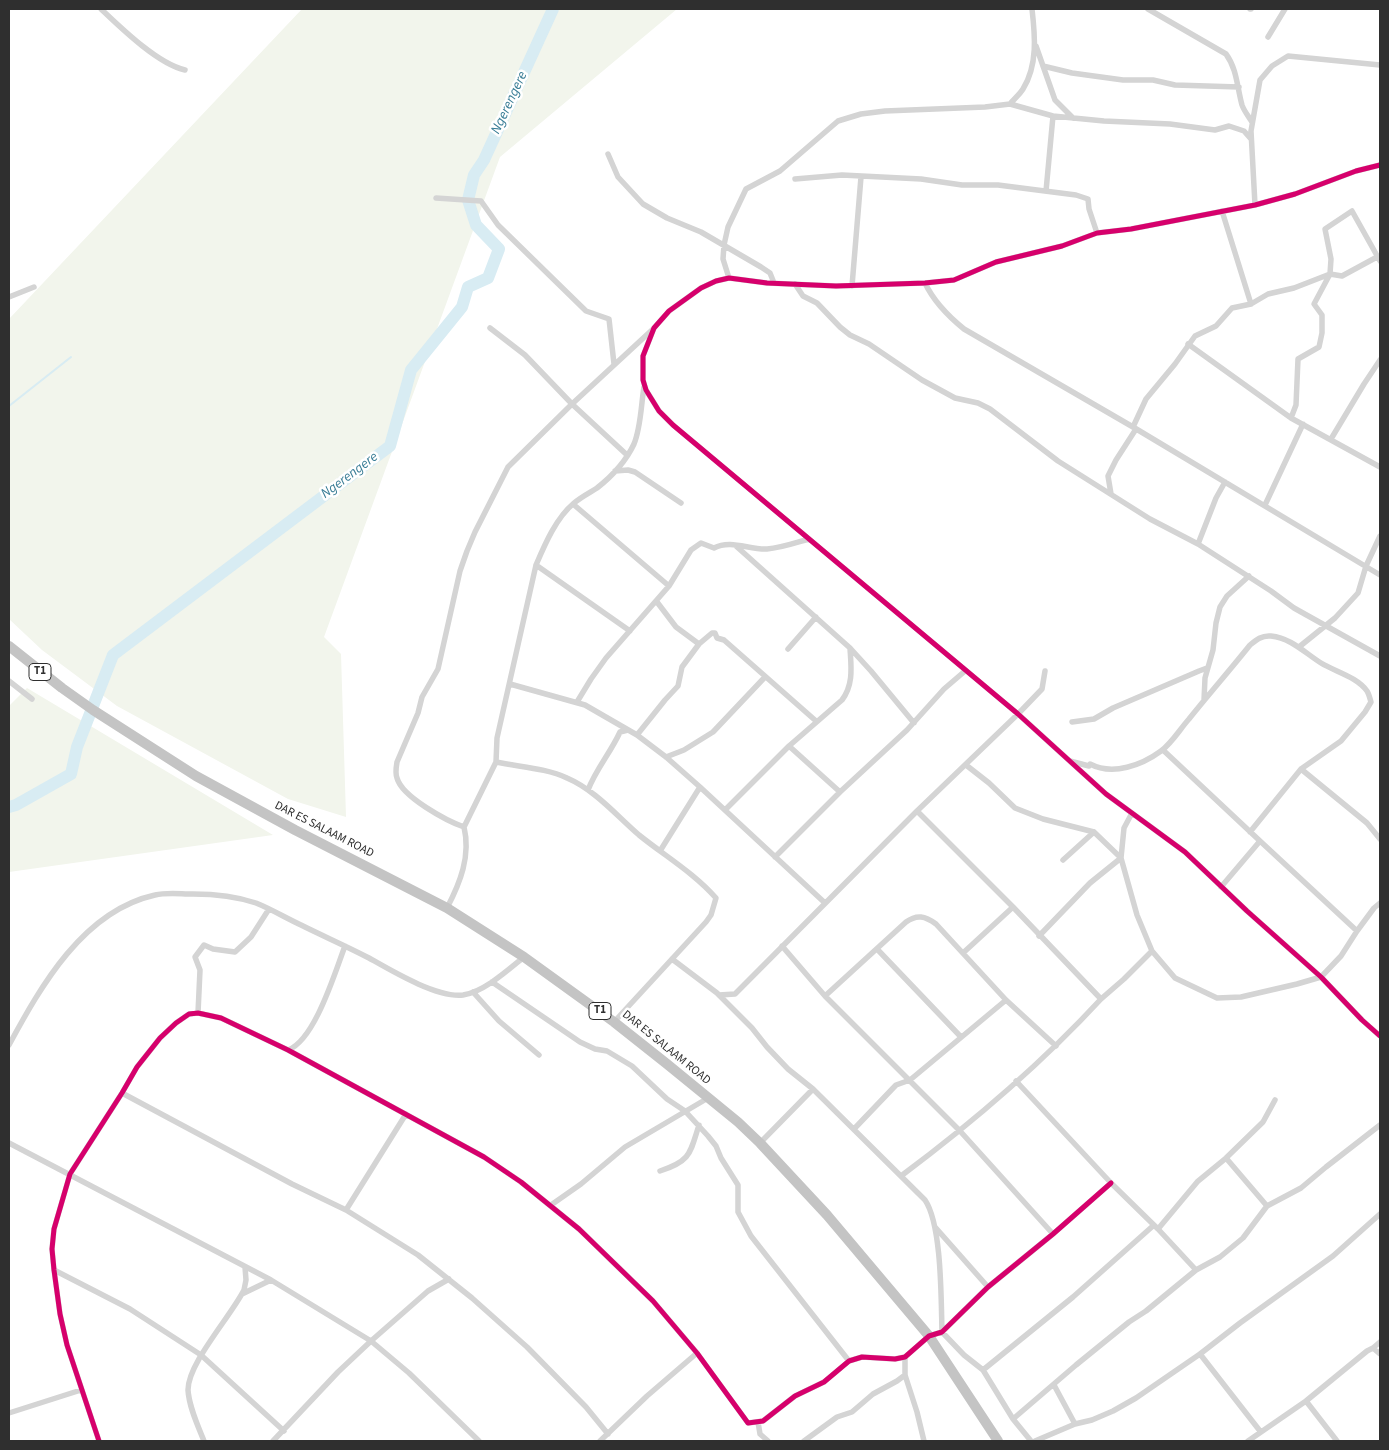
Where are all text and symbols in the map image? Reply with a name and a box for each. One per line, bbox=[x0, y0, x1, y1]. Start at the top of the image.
water label: Ngerengere bbox=[488, 69, 532, 137]
water label: Ngerengere bbox=[318, 449, 382, 503]
road number: T1 bbox=[29, 664, 51, 680]
street label: DAR ES SALAAM ROAD bbox=[272, 799, 376, 861]
road number: T1 bbox=[589, 1002, 611, 1019]
street label: DAR ES SALAAM ROAD bbox=[619, 1008, 713, 1088]

